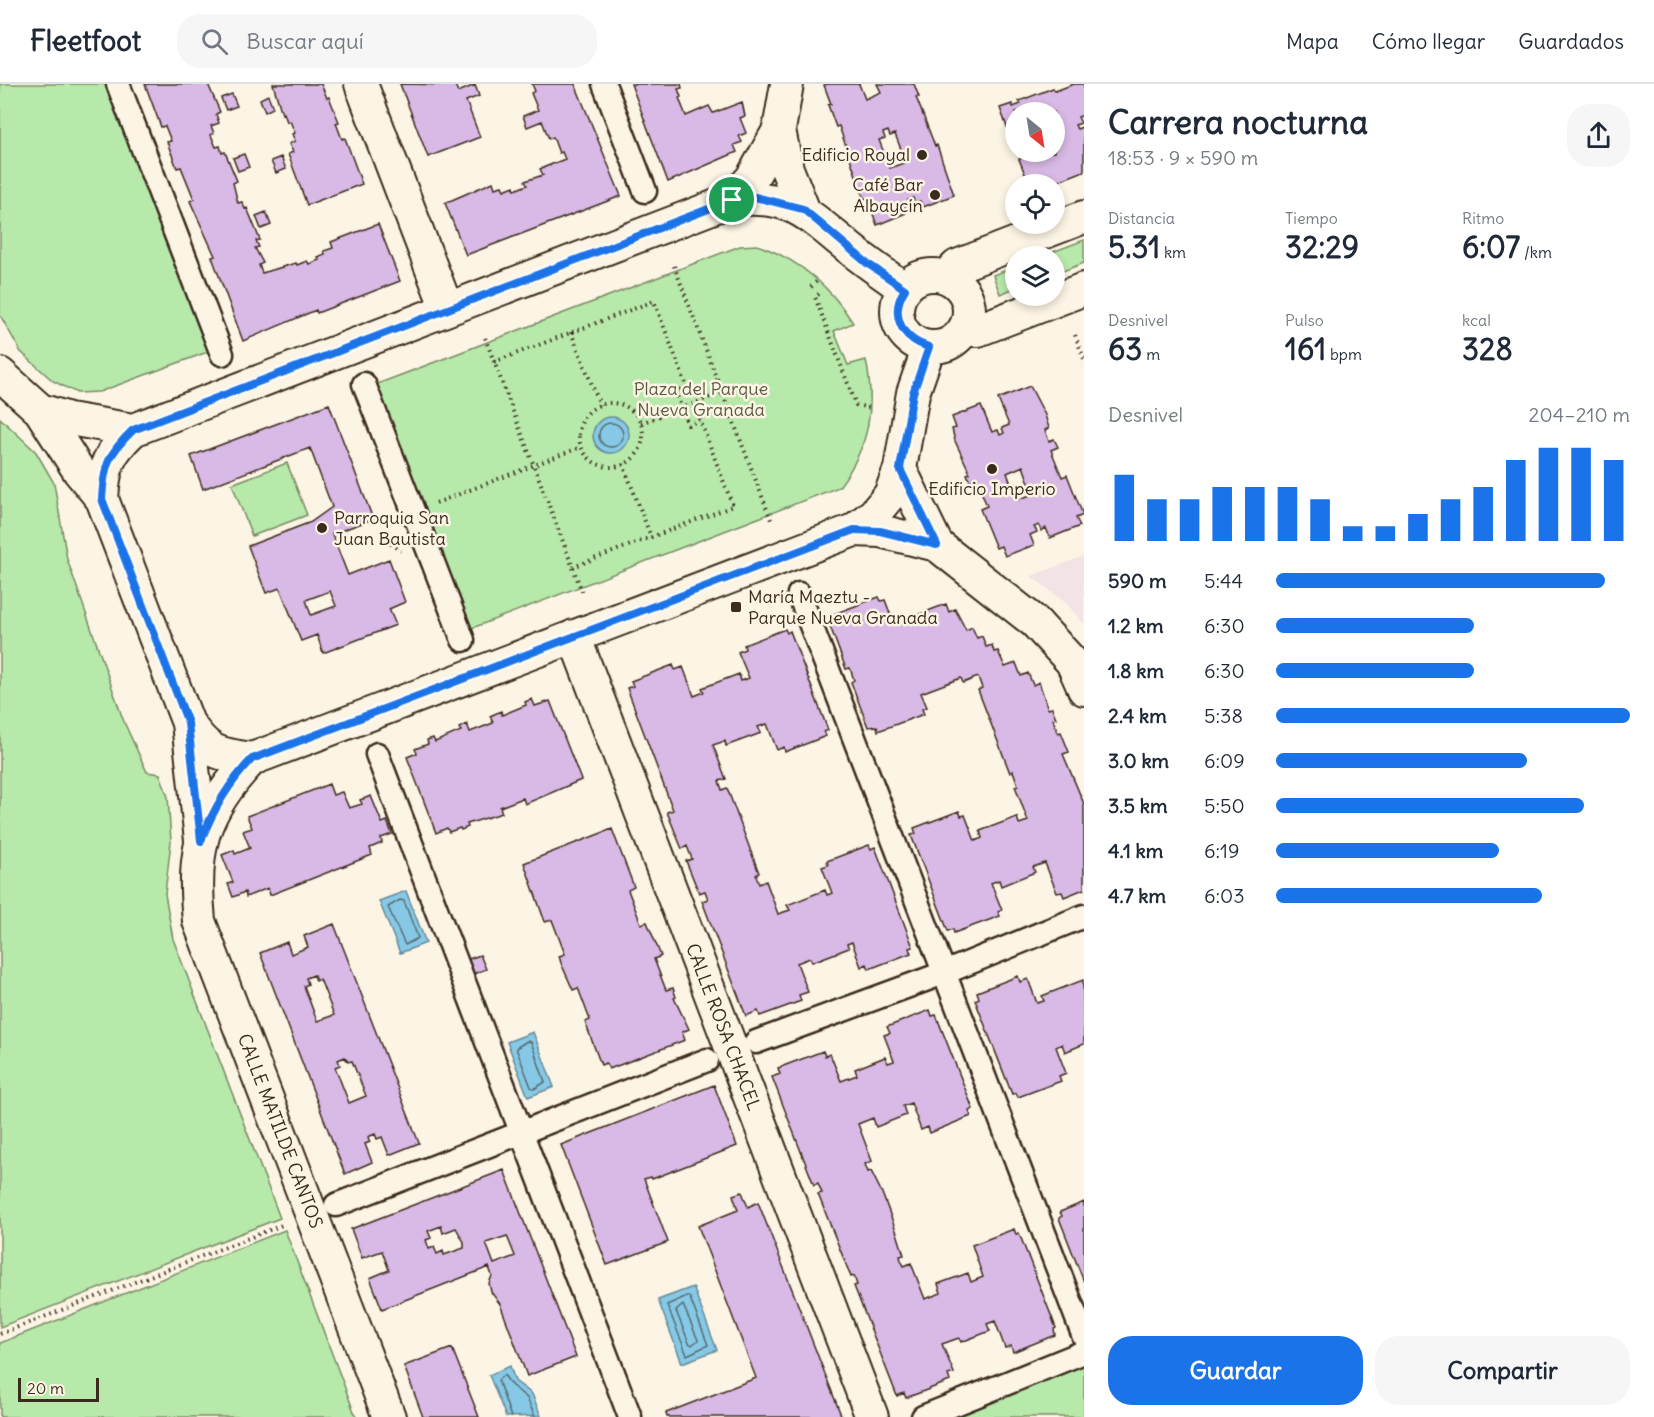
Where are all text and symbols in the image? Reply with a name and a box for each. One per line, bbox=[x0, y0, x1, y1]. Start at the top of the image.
search box bbox=[177, 14, 597, 68]
text: Fleetfoot bbox=[30, 23, 141, 59]
icon: search bbox=[198, 25, 231, 58]
text: Buscar aquí bbox=[246, 27, 364, 55]
text: Mapa bbox=[1286, 28, 1339, 55]
text: Cómo llegar bbox=[1372, 28, 1485, 55]
text: Guardados bbox=[1518, 28, 1624, 55]
text: Carrera nocturna bbox=[1108, 101, 1368, 143]
north arrow bbox=[1005, 102, 1065, 162]
map controls bbox=[1005, 102, 1065, 306]
button: share bbox=[1567, 104, 1630, 167]
place label: Edificio Royal bbox=[802, 143, 910, 166]
text: 18:53 · 9 × 590 m bbox=[1108, 145, 1258, 170]
marker: Edificio Royal bbox=[915, 148, 929, 162]
place label: Café Bar Albaycín bbox=[852, 173, 924, 217]
pin bbox=[706, 174, 757, 225]
button: locate bbox=[1005, 174, 1065, 234]
icon: arrive bbox=[715, 183, 748, 216]
marker: Café Bar Albaycín bbox=[928, 188, 942, 202]
text: Distancia bbox=[1108, 208, 1175, 228]
text: Tiempo bbox=[1285, 208, 1338, 228]
text: Ritmo bbox=[1462, 208, 1504, 228]
text: 5.31 bbox=[1108, 228, 1160, 266]
text: 32:29 bbox=[1285, 228, 1359, 266]
text: 6:07 bbox=[1462, 228, 1520, 266]
text: km bbox=[1160, 242, 1186, 262]
text: /km bbox=[1520, 242, 1552, 262]
button: layers bbox=[1005, 246, 1065, 306]
text: Desnivel bbox=[1108, 310, 1168, 330]
text: Pulso bbox=[1285, 310, 1324, 330]
text: kcal bbox=[1462, 310, 1491, 330]
text: 63 bbox=[1108, 330, 1142, 368]
text: 161 bbox=[1285, 330, 1326, 368]
text: 328 bbox=[1462, 330, 1513, 368]
text: m bbox=[1142, 344, 1160, 364]
text: bpm bbox=[1326, 344, 1362, 364]
park label: Plaza del Parque Nueva Granada bbox=[634, 377, 768, 421]
text: Desnivel bbox=[1108, 402, 1183, 427]
text: 204–210 m bbox=[1529, 402, 1630, 427]
marker: Edificio Imperio bbox=[985, 462, 999, 476]
place label: Edificio Imperio bbox=[928, 477, 1056, 500]
place label: Parroquia San Juan Bautista bbox=[334, 506, 449, 550]
marker: Parroquia San Juan Bautista bbox=[315, 521, 329, 535]
text: 590 m bbox=[1108, 568, 1166, 593]
text: 5:44 bbox=[1204, 568, 1243, 593]
place label: María Maeztu - Parque Nueva Granada bbox=[748, 585, 938, 629]
marker: María Maeztu - Parque Nueva Granada bbox=[729, 600, 743, 614]
text: 1.2 km bbox=[1108, 613, 1164, 638]
text: 6:30 bbox=[1204, 613, 1245, 638]
text: 1.8 km bbox=[1108, 658, 1164, 683]
text: 6:30 bbox=[1204, 658, 1245, 683]
text: 2.4 km bbox=[1108, 703, 1167, 728]
text: 5:38 bbox=[1204, 703, 1243, 728]
text: 3.0 km bbox=[1108, 748, 1169, 773]
text: 6:09 bbox=[1204, 748, 1245, 773]
text: 3.5 km bbox=[1108, 793, 1168, 818]
text: 5:50 bbox=[1204, 793, 1245, 818]
text: 4.1 km bbox=[1108, 838, 1163, 863]
text: 6:19 bbox=[1204, 838, 1240, 863]
text: 4.7 km bbox=[1108, 883, 1166, 908]
text: 6:03 bbox=[1204, 883, 1245, 908]
street label: CALLE ROSA CHACEL bbox=[681, 940, 766, 1114]
street label: CALLE MATILDE CANTOS bbox=[233, 1030, 328, 1231]
button: Guardar bbox=[1108, 1336, 1363, 1405]
button: Compartir bbox=[1375, 1336, 1630, 1405]
scale bar bbox=[18, 1375, 99, 1402]
text: 20 m bbox=[27, 1378, 64, 1398]

